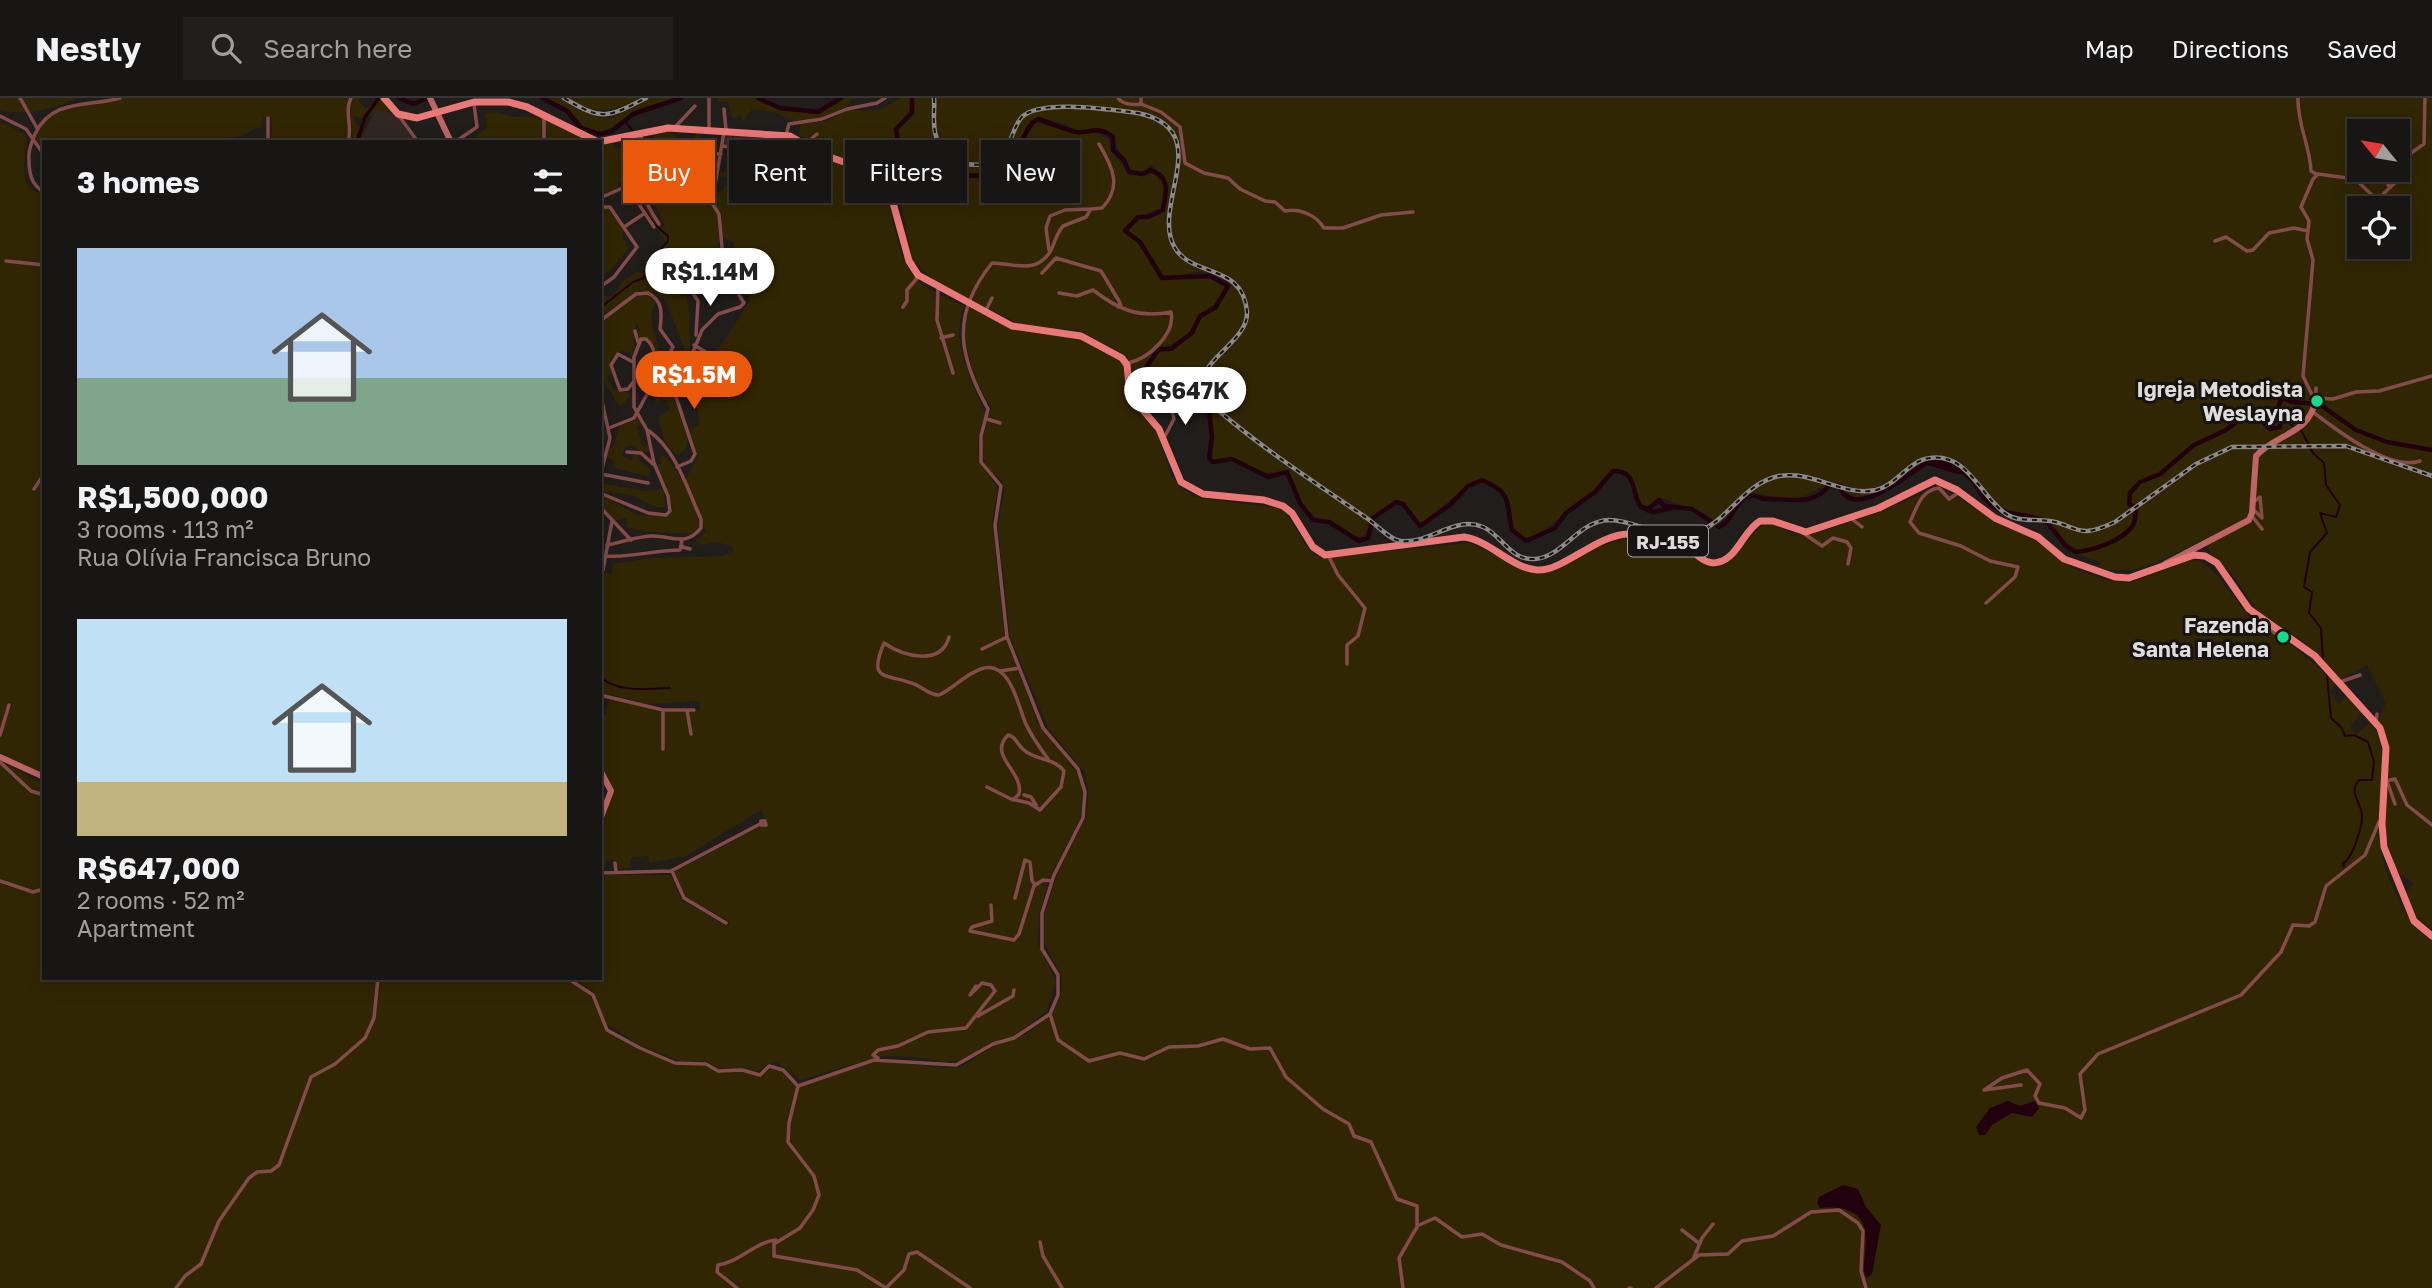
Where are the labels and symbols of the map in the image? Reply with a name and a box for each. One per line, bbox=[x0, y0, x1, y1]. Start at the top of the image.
north arrow bbox=[2347, 119, 2410, 182]
pin: R$1.14M bbox=[645, 248, 775, 308]
pin: R$1.5M bbox=[637, 352, 751, 411]
pin: R$647K bbox=[1128, 368, 1242, 427]
place label: Igreja Metodista Weslayna bbox=[2137, 376, 2303, 426]
marker: Igreja Metodista Weslayna bbox=[2309, 393, 2325, 409]
road number: RJ-155 bbox=[1628, 526, 1708, 556]
place label: Fazenda Santa Helena bbox=[2132, 612, 2269, 662]
marker: Fazenda Santa Helena bbox=[2275, 629, 2291, 645]

